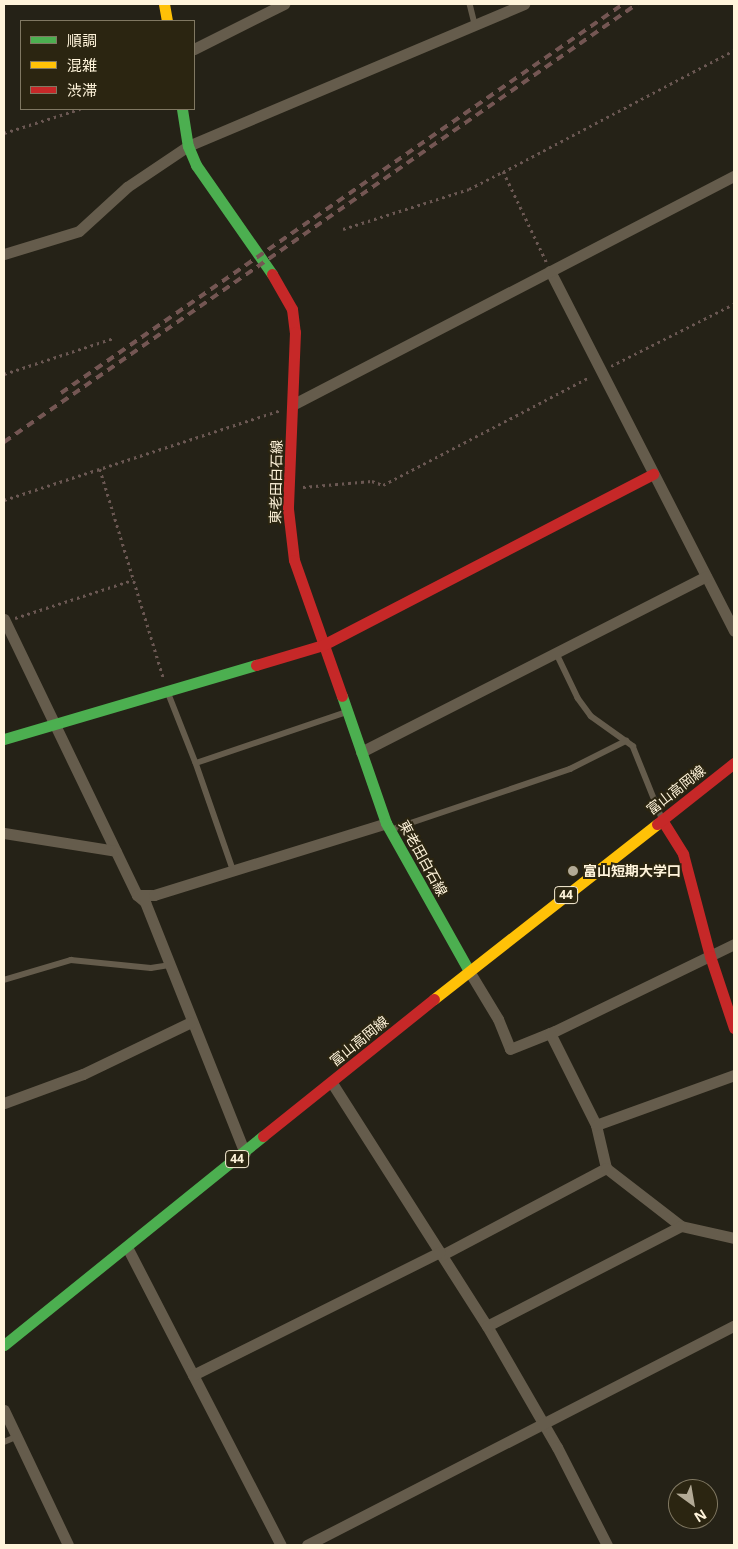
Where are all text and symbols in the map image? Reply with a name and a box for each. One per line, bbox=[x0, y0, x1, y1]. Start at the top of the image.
legend bbox=[20, 20, 195, 110]
text: 順調 bbox=[67, 30, 97, 50]
text: 混雑 bbox=[67, 55, 97, 75]
text: 渋滞 bbox=[67, 80, 97, 100]
street label: 東老田白石線 bbox=[267, 440, 285, 524]
street label: 富山高岡線 bbox=[643, 762, 709, 818]
street label: 東老田白石線 bbox=[395, 817, 451, 899]
place label: 富山短期大学口 bbox=[583, 863, 681, 879]
marker: 富山短期大学口 bbox=[567, 865, 579, 877]
road number: 44 bbox=[554, 886, 578, 904]
street label: 富山高岡線 bbox=[327, 1012, 391, 1070]
road number: 44 bbox=[224, 1150, 250, 1168]
north arrow bbox=[668, 1479, 718, 1529]
text: N bbox=[691, 1505, 711, 1527]

